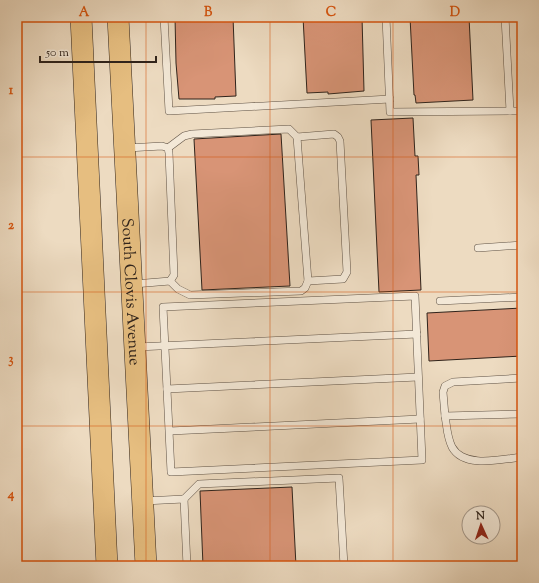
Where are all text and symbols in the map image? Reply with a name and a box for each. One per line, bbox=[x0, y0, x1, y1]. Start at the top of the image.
text: A bbox=[79, 4, 90, 22]
text: B bbox=[204, 4, 213, 22]
text: C bbox=[326, 4, 336, 22]
text: D bbox=[450, 4, 460, 22]
scale bar bbox=[40, 38, 156, 64]
text: 50 m bbox=[45, 44, 69, 62]
text: 1 bbox=[9, 82, 14, 100]
text: 2 bbox=[8, 217, 15, 235]
street label: South Clovis Avenue bbox=[114, 218, 145, 366]
text: 3 bbox=[8, 351, 14, 369]
text: 4 bbox=[7, 486, 15, 504]
north arrow bbox=[461, 505, 501, 545]
text: N bbox=[475, 508, 486, 524]

